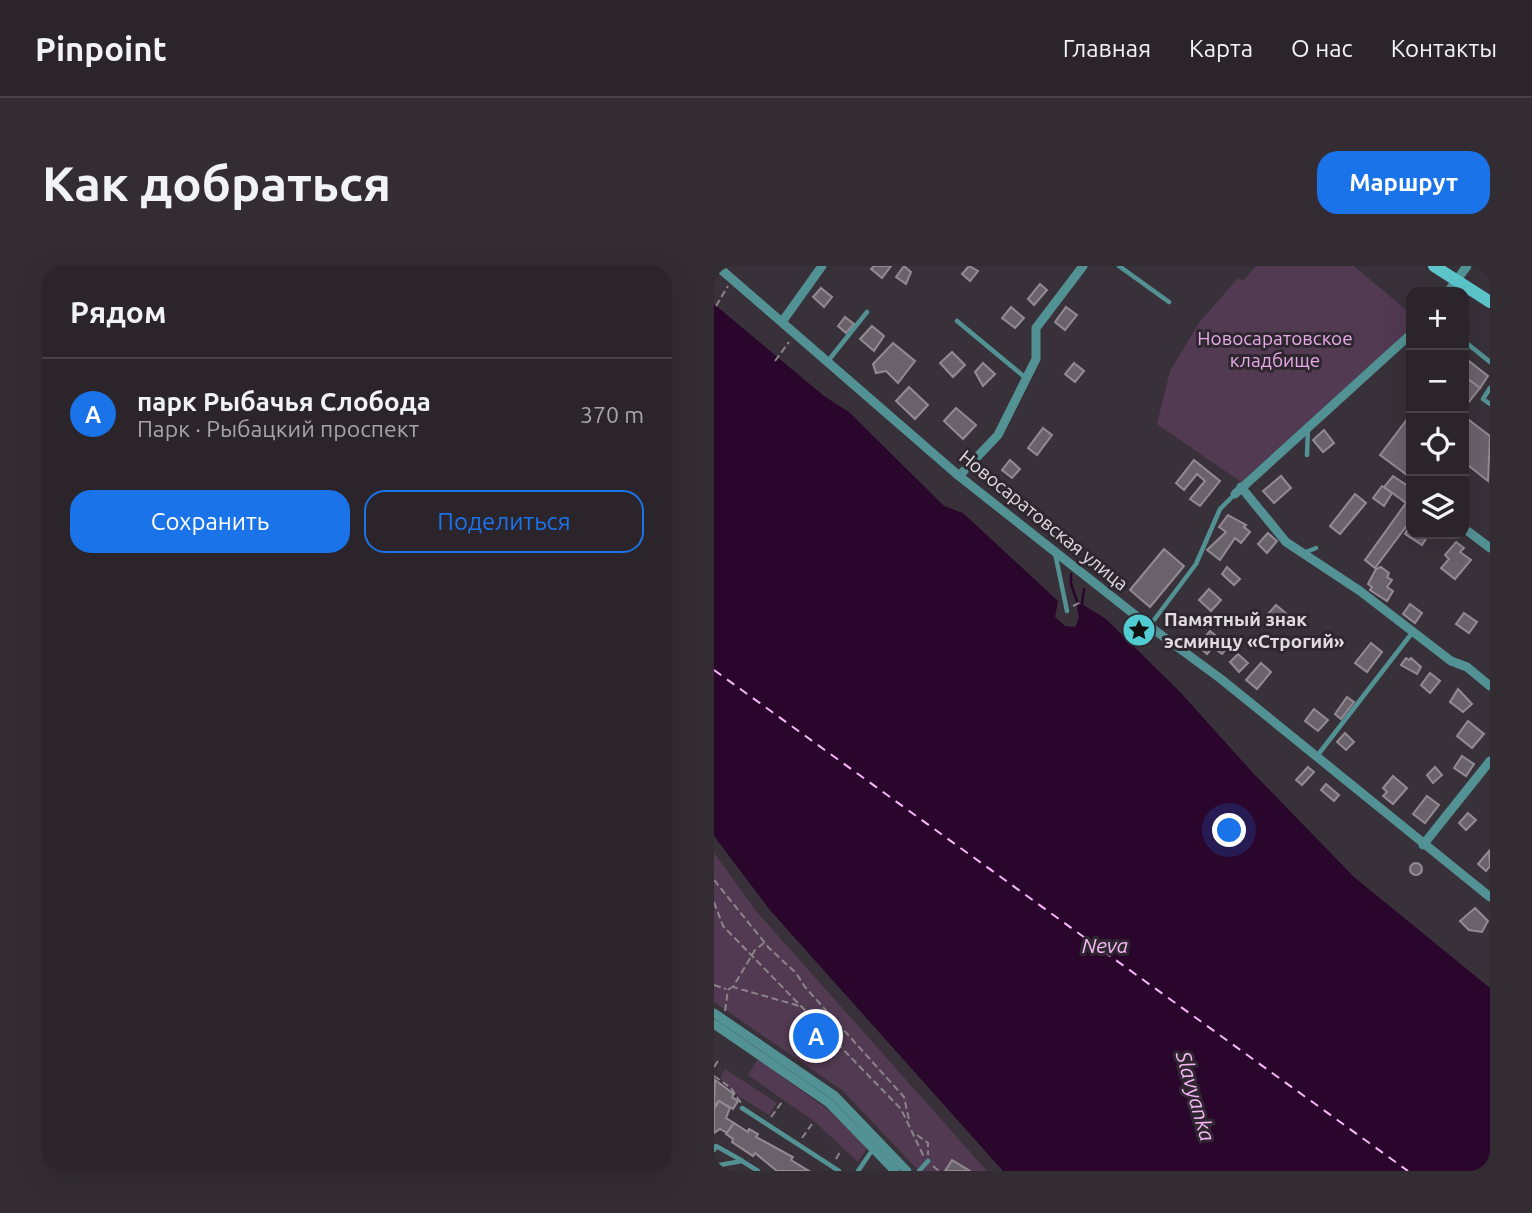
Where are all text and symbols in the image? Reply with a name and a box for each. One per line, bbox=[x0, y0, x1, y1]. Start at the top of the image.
text: Pinpoint bbox=[35, 30, 167, 67]
text: Главная bbox=[1063, 35, 1151, 62]
text: Карта bbox=[1189, 35, 1253, 62]
text: О нас bbox=[1291, 35, 1353, 62]
text: Контакты bbox=[1391, 35, 1497, 62]
button: Маршрут bbox=[1317, 151, 1490, 214]
text: Как добраться bbox=[42, 155, 391, 210]
map controls bbox=[1406, 287, 1469, 539]
button: + bbox=[1406, 287, 1469, 350]
text: Рядом bbox=[70, 295, 166, 329]
park label: Новосаратовское кладбище bbox=[1197, 327, 1353, 371]
button: − bbox=[1406, 350, 1469, 413]
text: парк Рыбачья Слобода bbox=[137, 387, 431, 416]
text: A bbox=[85, 402, 101, 427]
text: 370 m bbox=[580, 402, 644, 427]
button: locate bbox=[1406, 413, 1469, 476]
text: Парк · Рыбацкий проспект bbox=[137, 416, 419, 441]
street label: Новосаратовская улица bbox=[955, 445, 1133, 595]
button: layers bbox=[1406, 476, 1469, 539]
button: Сохранить bbox=[70, 490, 350, 553]
button: Поделиться bbox=[364, 490, 644, 553]
place label: Памятный знак эсминцу «Строгий» bbox=[1164, 608, 1345, 652]
place icon: Памятный знак эсминцу «Строгий» bbox=[1120, 611, 1158, 649]
your location bbox=[1212, 813, 1246, 847]
water label: Neva bbox=[1082, 933, 1128, 957]
pin: A bbox=[793, 1010, 839, 1062]
water label: Slavyanka bbox=[1171, 1047, 1220, 1144]

